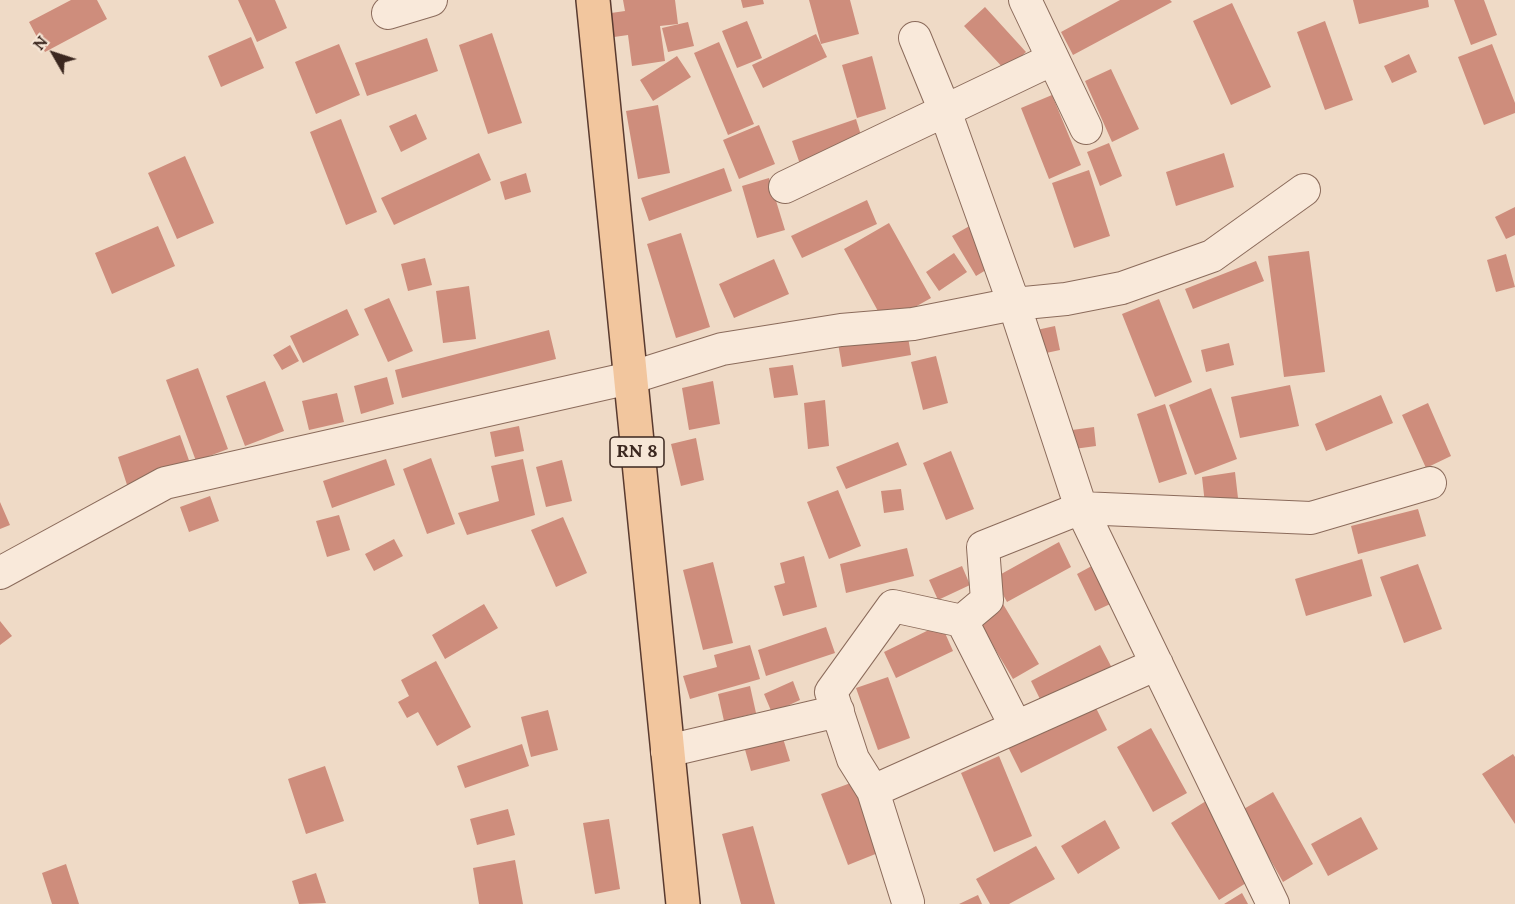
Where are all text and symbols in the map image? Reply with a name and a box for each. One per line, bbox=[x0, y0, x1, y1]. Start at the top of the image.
north arrow bbox=[24, 24, 84, 84]
text: N bbox=[28, 32, 52, 54]
road number: RN 8 bbox=[610, 437, 664, 467]

